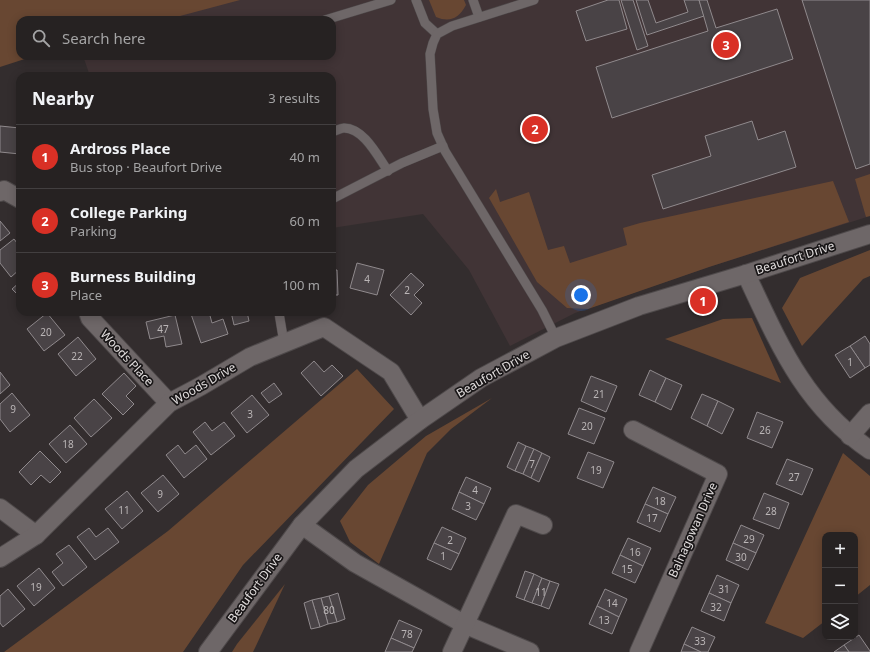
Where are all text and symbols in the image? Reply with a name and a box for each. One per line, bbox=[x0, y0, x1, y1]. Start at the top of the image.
search box bbox=[16, 16, 336, 60]
icon: search bbox=[30, 27, 52, 49]
text: Search here bbox=[62, 28, 145, 48]
pin: 3 bbox=[713, 30, 739, 60]
text: Nearby bbox=[32, 87, 94, 110]
text: 3 results bbox=[268, 89, 320, 107]
pin: 2 bbox=[522, 114, 548, 144]
text: Ardross Place bbox=[70, 138, 170, 158]
text: 1 bbox=[41, 148, 49, 166]
text: 40 m bbox=[290, 148, 320, 166]
text: Bus stop · Beaufort Drive bbox=[70, 158, 222, 176]
text: College Parking bbox=[70, 202, 187, 222]
text: 2 bbox=[41, 212, 49, 230]
text: 60 m bbox=[290, 212, 320, 230]
text: Parking bbox=[70, 222, 117, 240]
street label: Beaufort Drive bbox=[753, 237, 837, 278]
text: Burness Building bbox=[70, 266, 196, 286]
house number: 4 bbox=[364, 272, 370, 286]
text: 3 bbox=[41, 276, 49, 294]
text: 100 m bbox=[282, 276, 320, 294]
house number: 2 bbox=[404, 283, 410, 297]
your location bbox=[571, 285, 591, 305]
text: Place bbox=[70, 286, 102, 304]
pin: 1 bbox=[690, 286, 716, 316]
house number: 47 bbox=[157, 322, 169, 336]
house number: 20 bbox=[40, 325, 52, 339]
street label: Woods Place bbox=[97, 326, 158, 390]
street label: Beaufort Drive bbox=[453, 346, 533, 401]
house number: 22 bbox=[71, 349, 83, 363]
house number: 1 bbox=[847, 355, 853, 369]
street label: Woods Drive bbox=[169, 358, 239, 409]
house number: 21 bbox=[593, 387, 605, 401]
house number: 9 bbox=[10, 402, 16, 416]
house number: 3 bbox=[247, 407, 253, 421]
house number: 20 bbox=[581, 419, 593, 433]
house number: 26 bbox=[759, 423, 771, 437]
house number: 18 bbox=[62, 437, 74, 451]
house number: 7 bbox=[529, 457, 535, 471]
house number: 19 bbox=[590, 463, 602, 477]
house number: 27 bbox=[788, 470, 800, 484]
street label: Balnagowan Drive bbox=[664, 479, 721, 580]
house number: 4 bbox=[472, 483, 478, 497]
house number: 9 bbox=[157, 487, 163, 501]
house number: 18 bbox=[654, 494, 666, 508]
house number: 3 bbox=[465, 499, 471, 513]
house number: 11 bbox=[118, 503, 130, 517]
house number: 28 bbox=[765, 504, 777, 518]
house number: 17 bbox=[646, 511, 658, 525]
house number: 29 bbox=[743, 532, 755, 546]
map controls bbox=[822, 532, 858, 640]
button: + bbox=[822, 532, 858, 568]
house number: 2 bbox=[447, 533, 453, 547]
house number: 16 bbox=[629, 545, 641, 559]
street label: Beaufort Drive bbox=[224, 549, 286, 626]
house number: 1 bbox=[440, 549, 446, 563]
house number: 30 bbox=[735, 550, 747, 564]
house number: 15 bbox=[621, 562, 633, 576]
button: − bbox=[822, 568, 858, 604]
house number: 19 bbox=[30, 580, 42, 594]
house number: 31 bbox=[718, 582, 730, 596]
house number: 11 bbox=[535, 585, 547, 599]
house number: 14 bbox=[606, 596, 618, 610]
house number: 32 bbox=[710, 600, 722, 614]
house number: 80 bbox=[323, 603, 335, 617]
button: layers bbox=[822, 604, 858, 640]
house number: 13 bbox=[598, 613, 610, 627]
house number: 78 bbox=[401, 627, 413, 641]
house number: 33 bbox=[694, 634, 706, 648]

